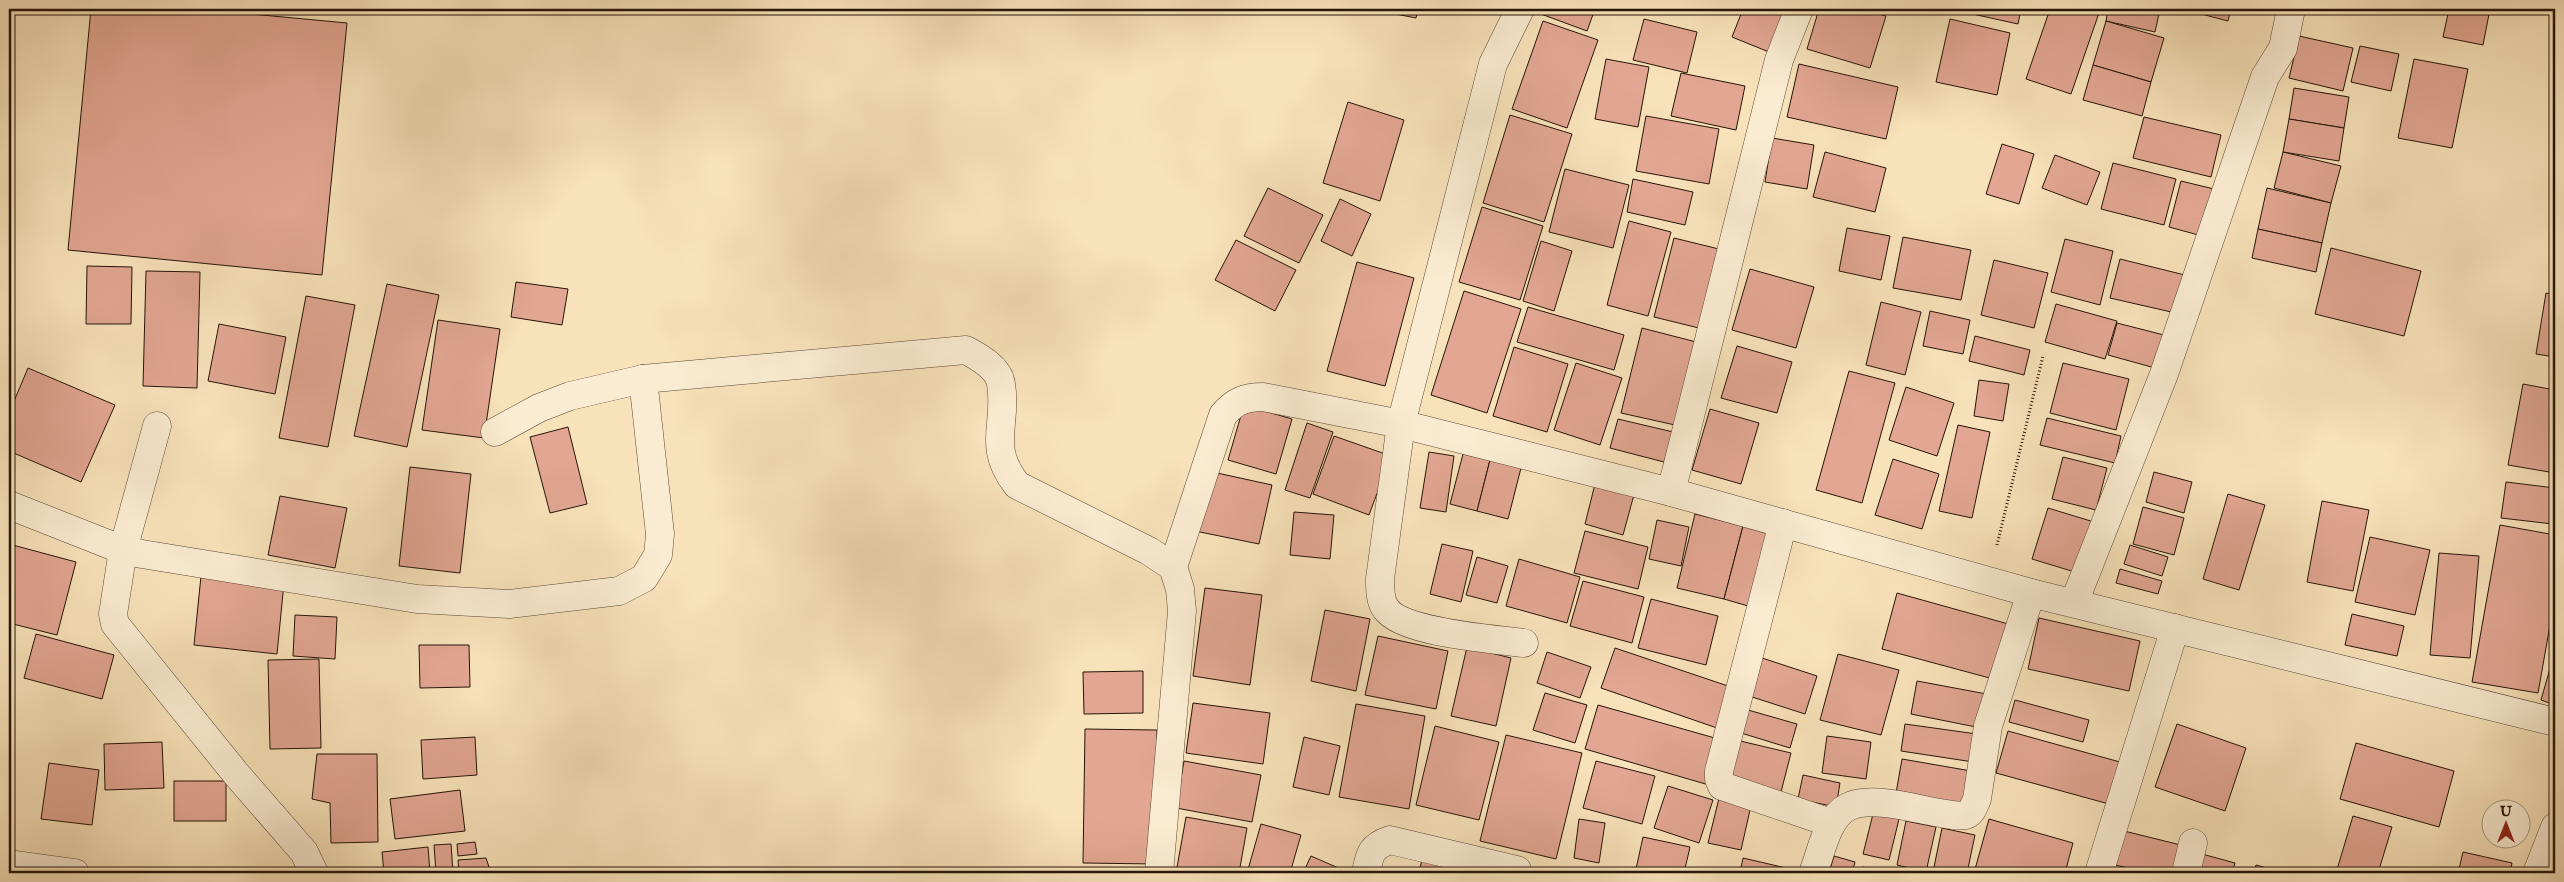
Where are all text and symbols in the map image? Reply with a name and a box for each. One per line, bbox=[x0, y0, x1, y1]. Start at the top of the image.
north arrow bbox=[2482, 800, 2532, 850]
text: U bbox=[2499, 803, 2513, 821]

